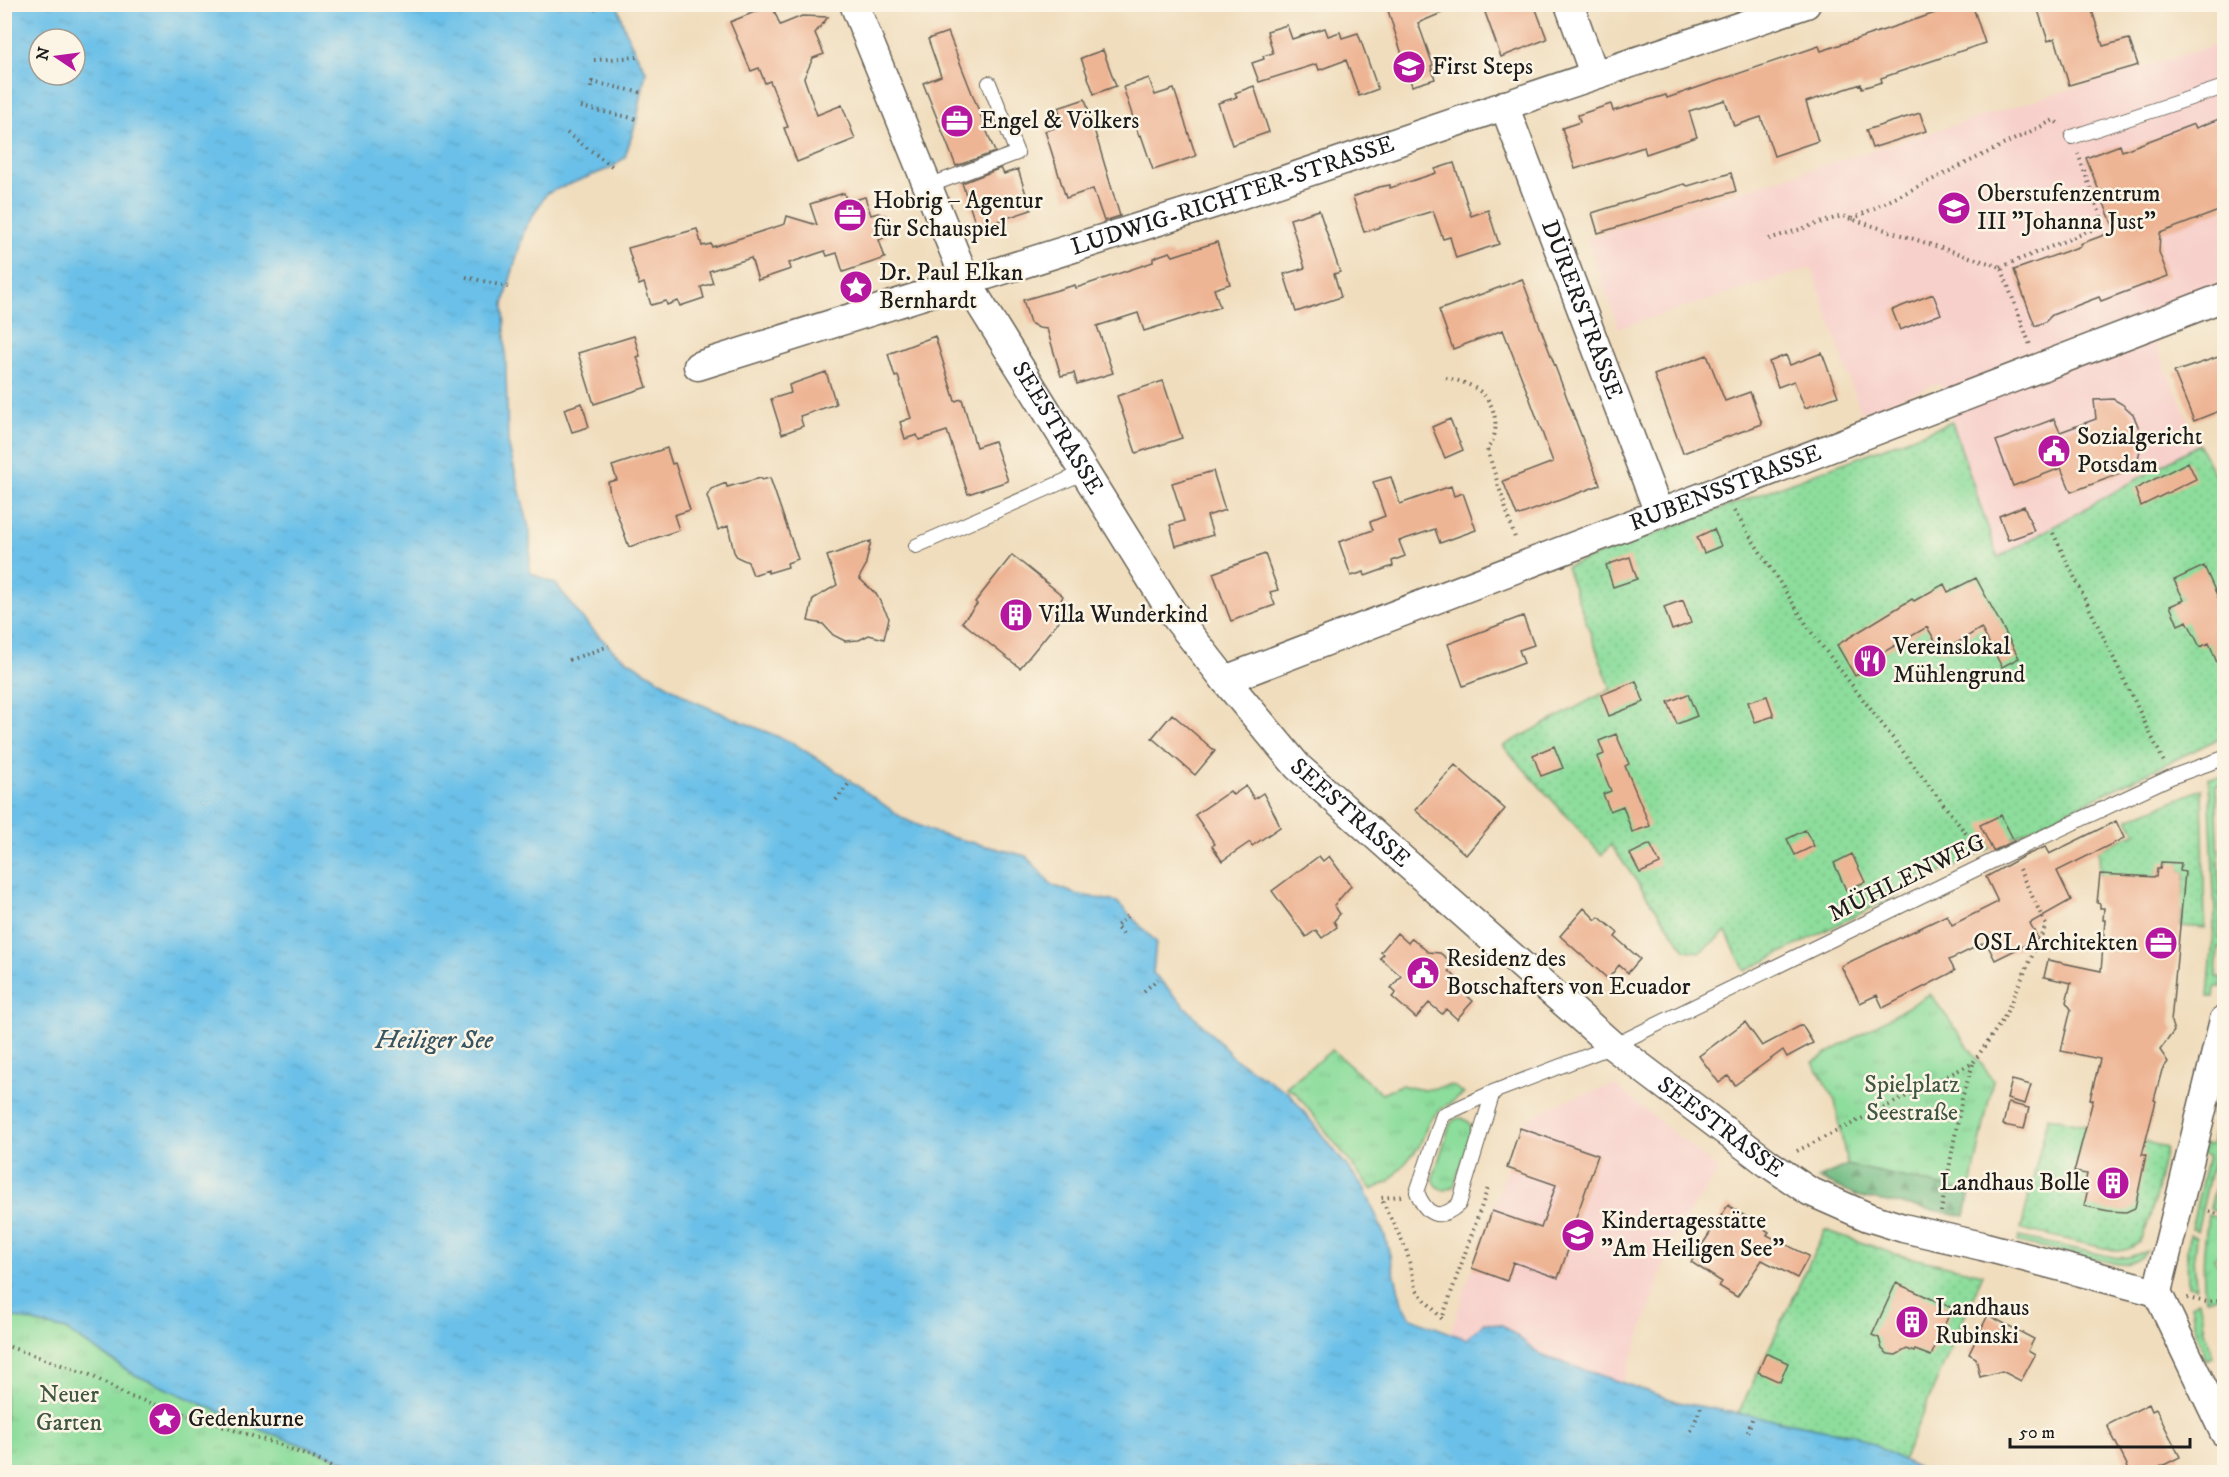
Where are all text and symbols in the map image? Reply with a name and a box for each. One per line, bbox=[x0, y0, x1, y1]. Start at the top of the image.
north arrow bbox=[27, 27, 87, 87]
text: N bbox=[32, 45, 55, 63]
school or university icon: First Steps bbox=[1391, 49, 1427, 85]
place label: First Steps bbox=[1432, 52, 1533, 82]
office icon: Engel & Völkers bbox=[939, 103, 975, 139]
place label: Engel & Völkers bbox=[980, 106, 1139, 136]
street label: LUDWIG-RICHTER-STRASSE bbox=[1067, 129, 1398, 263]
place label: Oberstufenzentrum III "Johanna Just" bbox=[1977, 179, 2160, 237]
place label: Hobrig – Agentur für Schauspiel bbox=[873, 186, 1043, 244]
school or university icon: Oberstufenzentrum III "Johanna Just" bbox=[1936, 190, 1972, 226]
office icon: Hobrig – Agentur für Schauspiel bbox=[832, 197, 868, 233]
street label: DÜRERSTRASSE bbox=[1534, 216, 1629, 404]
place label: Dr. Paul Elkan Bernhardt bbox=[879, 258, 1024, 316]
place icon: Dr. Paul Elkan Bernhardt bbox=[838, 269, 874, 305]
street label: SEESTRASSE bbox=[1005, 356, 1110, 500]
place label: Sozialgericht Potsdam bbox=[2077, 422, 2203, 480]
public building icon: Sozialgericht Potsdam bbox=[2036, 433, 2072, 469]
street label: RUBENSSTRASSE bbox=[1625, 438, 1825, 538]
building icon: Villa Wunderkind bbox=[998, 597, 1034, 633]
place label: Villa Wunderkind bbox=[1038, 600, 1208, 630]
place label: Vereinslokal Mühlengrund bbox=[1892, 632, 2025, 690]
restaurant icon: Vereinslokal Mühlengrund bbox=[1852, 643, 1888, 679]
street label: SEESTRASSE bbox=[1284, 752, 1416, 874]
street label: MÜHLENWEG bbox=[1824, 827, 1990, 929]
office icon: OSL Architekten bbox=[2143, 925, 2179, 961]
place label: OSL Architekten bbox=[1973, 928, 2138, 958]
place label: Residenz des Botschafters von Ecuador bbox=[1446, 944, 1691, 1002]
public building icon: Residenz des Botschafters von Ecuador bbox=[1405, 955, 1441, 991]
water label: Heiliger See bbox=[374, 1024, 494, 1057]
street label: SEESTRASSE bbox=[1651, 1070, 1789, 1185]
park label: Spielplatz Seestraße bbox=[1864, 1070, 1960, 1128]
building icon: Landhaus Bolle bbox=[2095, 1165, 2131, 1201]
place label: Landhaus Bolle bbox=[1939, 1168, 2090, 1198]
place label: Kindertagesstätte "Am Heiligen See" bbox=[1601, 1206, 1784, 1264]
school or university icon: Kindertagesstätte "Am Heiligen See" bbox=[1560, 1217, 1596, 1253]
place label: Landhaus Rubinski bbox=[1935, 1293, 2029, 1351]
building icon: Landhaus Rubinski bbox=[1894, 1304, 1930, 1340]
park label: Neuer Garten bbox=[36, 1380, 102, 1438]
place icon: Gedenkurne bbox=[147, 1401, 183, 1437]
place label: Gedenkurne bbox=[188, 1404, 304, 1434]
scale bar bbox=[2010, 1411, 2190, 1449]
text: 50 m bbox=[2019, 1422, 2055, 1444]

